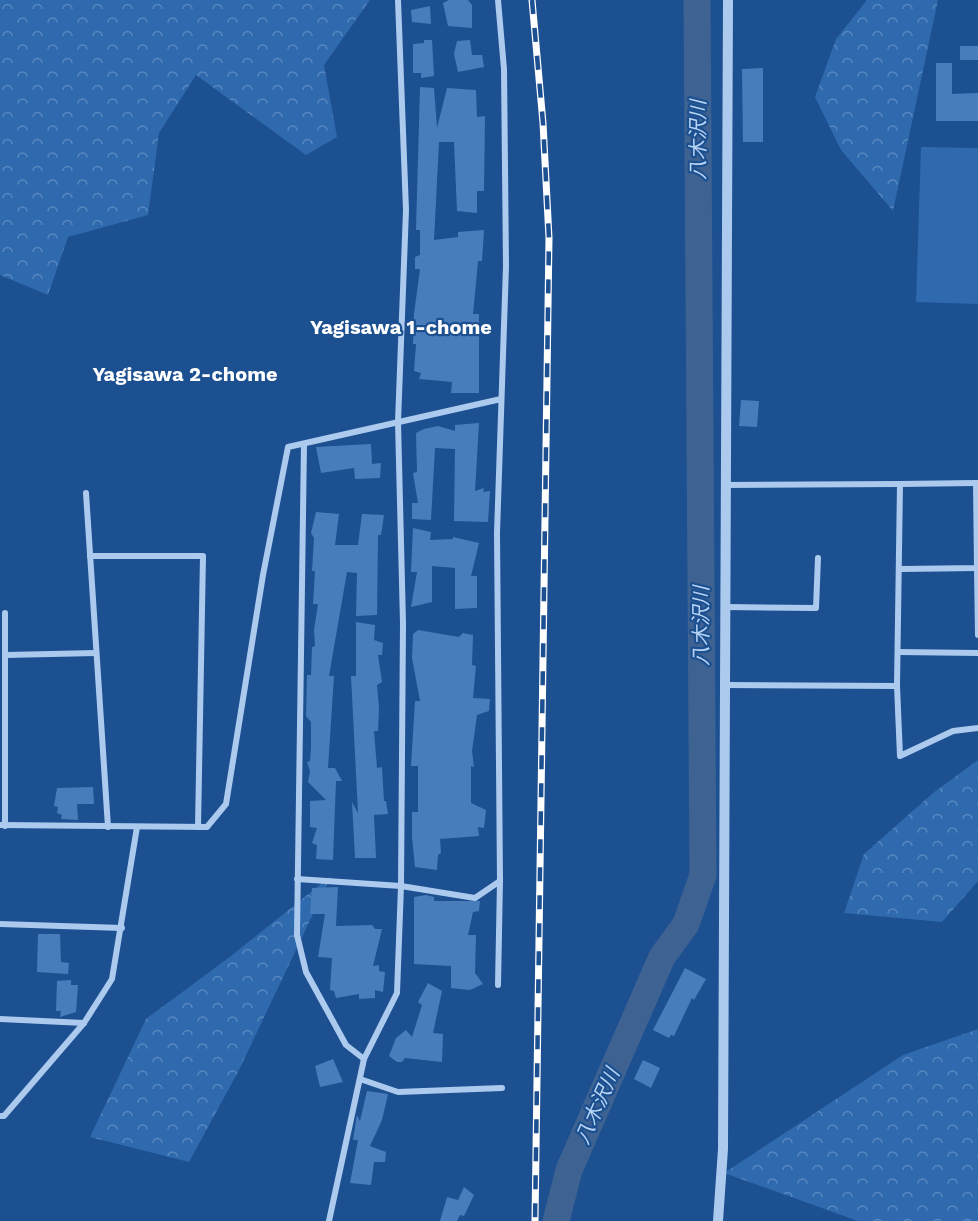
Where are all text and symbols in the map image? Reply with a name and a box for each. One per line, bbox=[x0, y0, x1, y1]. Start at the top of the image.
water label: 八木沢川 bbox=[686, 98, 710, 180]
district label: Yagisawa 1-chome bbox=[310, 315, 492, 339]
district label: Yagisawa 2-chome bbox=[92, 362, 278, 386]
water label: 八木沢川 bbox=[689, 584, 713, 666]
water label: 八木沢川 bbox=[570, 1063, 625, 1147]

